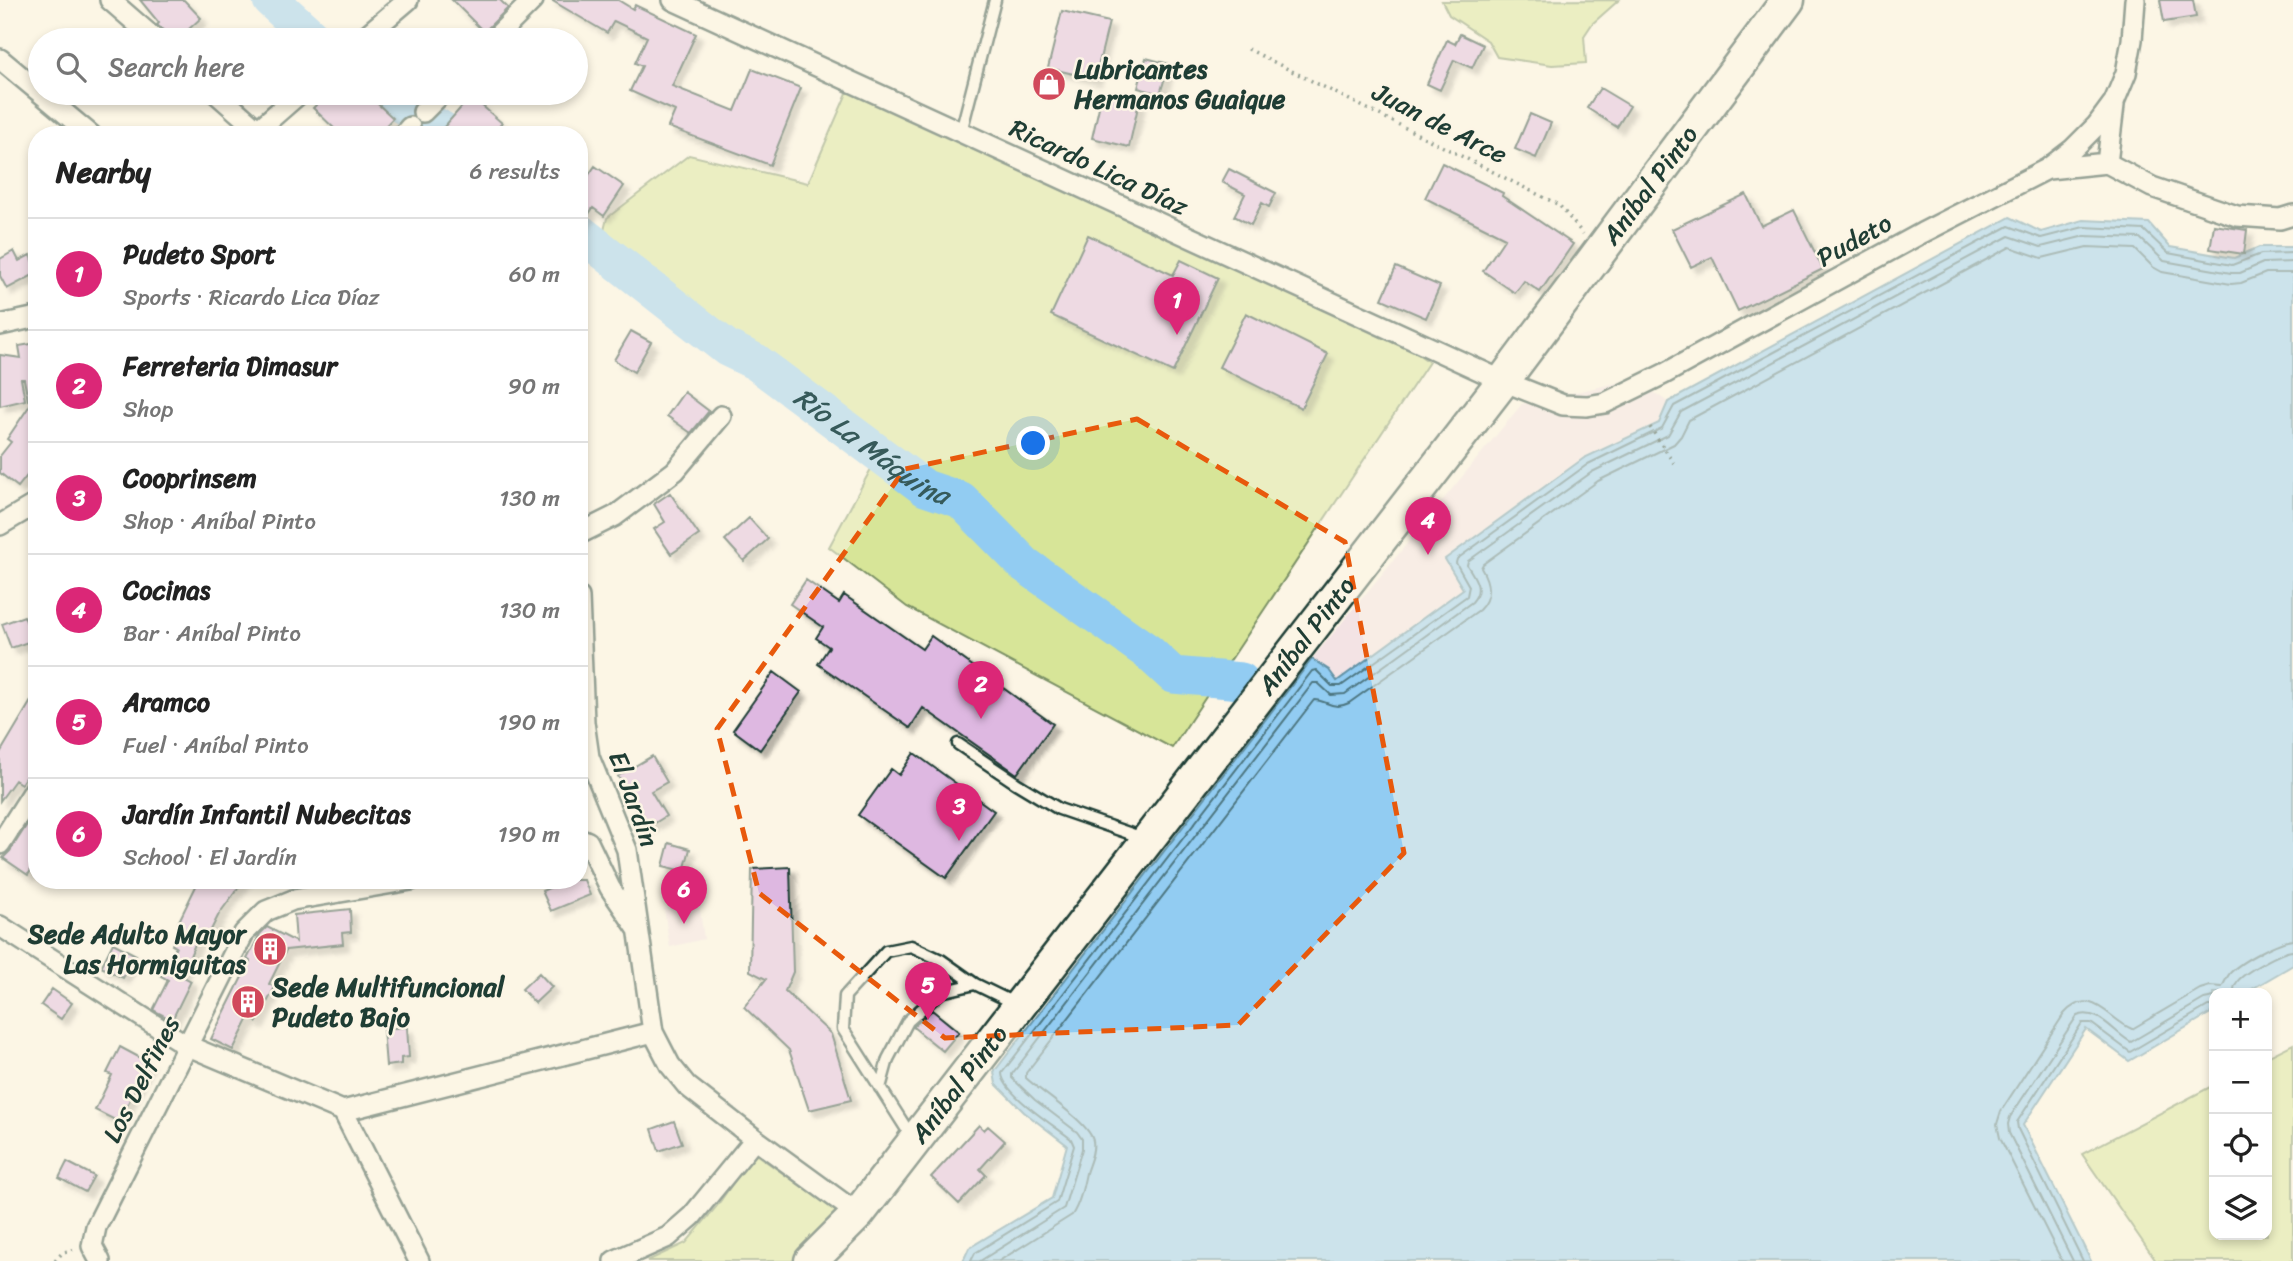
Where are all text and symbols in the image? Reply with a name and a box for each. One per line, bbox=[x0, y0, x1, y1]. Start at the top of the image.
search box bbox=[28, 28, 588, 105]
text: Search here bbox=[108, 44, 245, 90]
place label: Lubricantes Hermanos Guaique bbox=[1074, 46, 1286, 122]
icon: search bbox=[52, 48, 90, 86]
shop icon: Lubricantes Hermanos Guaique bbox=[1030, 65, 1068, 103]
street label: Juan de Arce bbox=[1363, 69, 1516, 177]
street label: Ricardo Lica Díaz bbox=[1002, 105, 1197, 229]
street label: Aníbal Pinto bbox=[1589, 115, 1710, 256]
text: Nearby bbox=[56, 145, 151, 199]
text: 6 results bbox=[470, 151, 560, 192]
street label: Pudeto bbox=[1807, 200, 1901, 280]
text: Pudeto Sport bbox=[123, 231, 276, 277]
text: 1 bbox=[74, 254, 84, 295]
text: 60 m bbox=[509, 254, 560, 295]
text: Sports · Ricardo Lica Díaz bbox=[123, 277, 379, 318]
pin: 1 bbox=[1154, 277, 1200, 335]
text: Ferreteria Dimasur bbox=[123, 343, 337, 389]
text: 2 bbox=[72, 366, 86, 407]
text: 90 m bbox=[508, 366, 560, 407]
water label: Río La Máquina bbox=[783, 374, 960, 520]
text: Shop bbox=[123, 389, 173, 430]
your location bbox=[1016, 426, 1050, 460]
text: Cooprinsem bbox=[123, 455, 257, 501]
text: 3 bbox=[73, 478, 85, 519]
text: 130 m bbox=[499, 478, 560, 519]
pin: 4 bbox=[1405, 497, 1451, 555]
text: Shop · Aníbal Pinto bbox=[123, 501, 316, 542]
street label: Aníbal Pinto bbox=[1244, 566, 1367, 706]
text: Cocinas bbox=[123, 567, 210, 613]
text: 4 bbox=[72, 590, 86, 631]
text: 130 m bbox=[499, 590, 560, 631]
text: Bar · Aníbal Pinto bbox=[123, 613, 301, 654]
pin: 2 bbox=[958, 661, 1004, 719]
text: Aramco bbox=[123, 679, 210, 725]
text: 5 bbox=[72, 702, 86, 743]
text: 190 m bbox=[498, 702, 560, 743]
text: Fuel · Aníbal Pinto bbox=[123, 725, 309, 766]
street label: El Jardín bbox=[595, 744, 673, 854]
pin: 3 bbox=[936, 783, 982, 841]
text: Jardín Infantil Nubecitas bbox=[123, 791, 411, 837]
text: 6 bbox=[72, 814, 86, 855]
text: 190 m bbox=[498, 814, 560, 855]
text: School · El Jardín bbox=[123, 837, 297, 878]
pin: 6 bbox=[661, 866, 707, 924]
place label: Sede Adulto Mayor Las Hormiguitas bbox=[27, 911, 248, 987]
building icon: Sede Adulto Mayor Las Hormiguitas bbox=[251, 930, 289, 968]
pin: 5 bbox=[905, 962, 951, 1020]
place label: Sede Multifuncional Pudeto Bajo bbox=[271, 964, 506, 1040]
building icon: Sede Multifuncional Pudeto Bajo bbox=[229, 983, 267, 1021]
map controls bbox=[2209, 988, 2272, 1240]
button: + bbox=[2209, 988, 2272, 1051]
street label: Los Delfines bbox=[89, 1006, 193, 1151]
street label: Aníbal Pinto bbox=[897, 1014, 1020, 1154]
button: − bbox=[2209, 1051, 2272, 1114]
button: locate bbox=[2209, 1114, 2272, 1177]
button: layers bbox=[2209, 1177, 2272, 1240]

